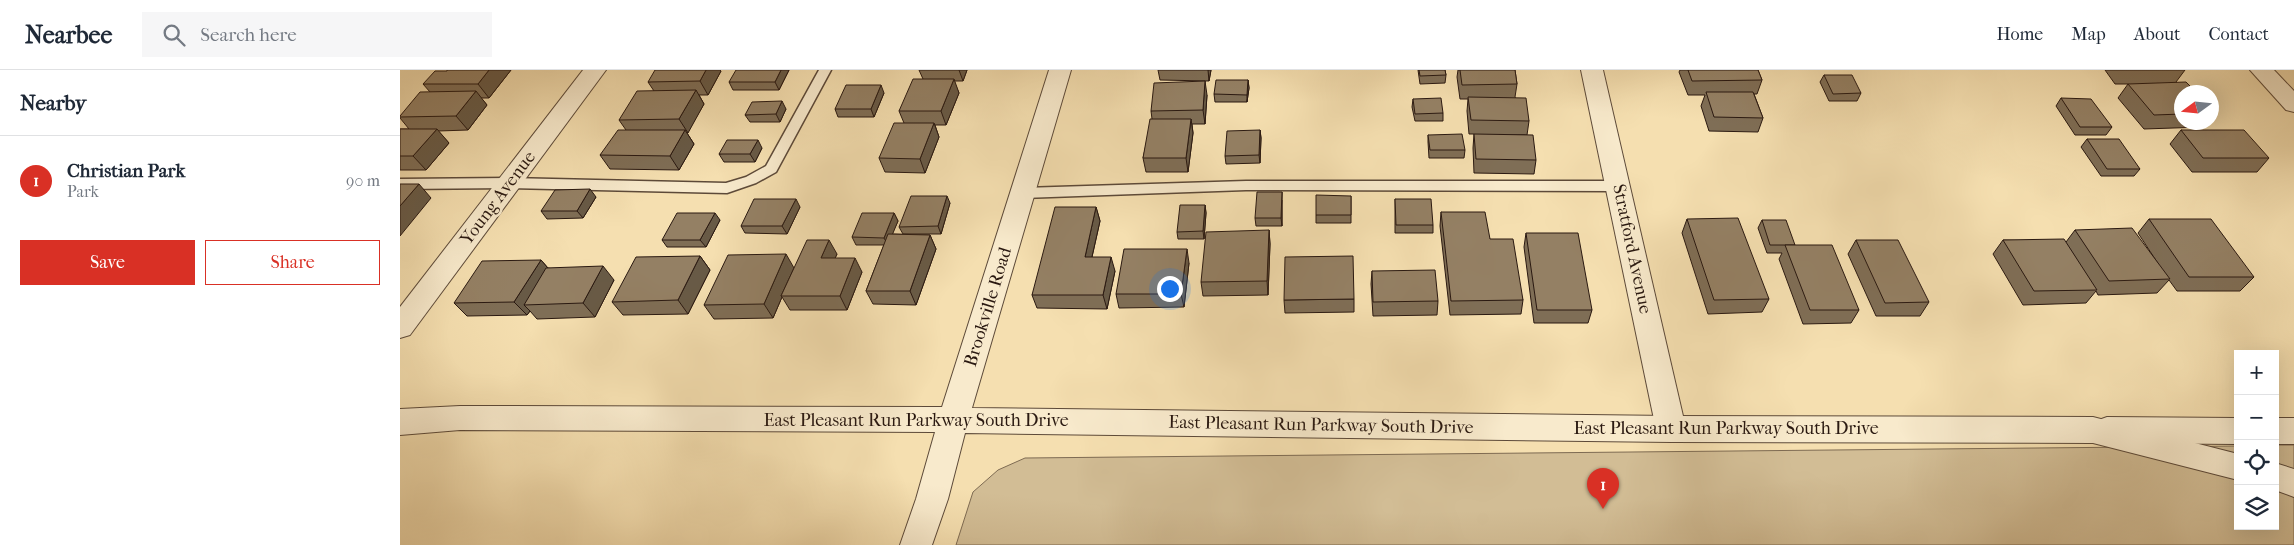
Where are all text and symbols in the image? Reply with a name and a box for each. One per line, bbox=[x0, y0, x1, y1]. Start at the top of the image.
search box bbox=[142, 12, 492, 57]
text: Nearbee bbox=[25, 21, 112, 49]
icon: search bbox=[160, 21, 188, 49]
text: Search here bbox=[200, 24, 297, 46]
text: Home bbox=[1996, 24, 2043, 45]
text: Map bbox=[2071, 24, 2106, 45]
text: About bbox=[2134, 24, 2180, 45]
text: Contact bbox=[2208, 24, 2269, 45]
north arrow bbox=[2174, 85, 2219, 130]
text: Nearby bbox=[20, 91, 86, 115]
street label: Young Avenue bbox=[455, 147, 540, 250]
text: Christian Park bbox=[67, 160, 185, 182]
text: 1 bbox=[33, 171, 39, 190]
text: 90 m bbox=[346, 171, 380, 190]
text: Park bbox=[67, 182, 99, 201]
street label: Stratford Avenue bbox=[1608, 182, 1656, 316]
button: Save bbox=[20, 240, 195, 285]
button: Share bbox=[205, 240, 380, 285]
street label: Brookville Road bbox=[960, 245, 1016, 369]
your location bbox=[1157, 276, 1183, 302]
map controls bbox=[2234, 350, 2279, 530]
button: + bbox=[2234, 350, 2279, 395]
button: − bbox=[2234, 395, 2279, 440]
street label: East Pleasant Run Parkway South Drive bbox=[763, 410, 1069, 431]
street label: East Pleasant Run Parkway South Drive bbox=[1168, 412, 1474, 438]
street label: East Pleasant Run Parkway South Drive bbox=[1573, 418, 1879, 439]
button: locate bbox=[2234, 440, 2279, 485]
pin: 1 bbox=[1587, 468, 1619, 509]
button: layers bbox=[2234, 485, 2279, 530]

